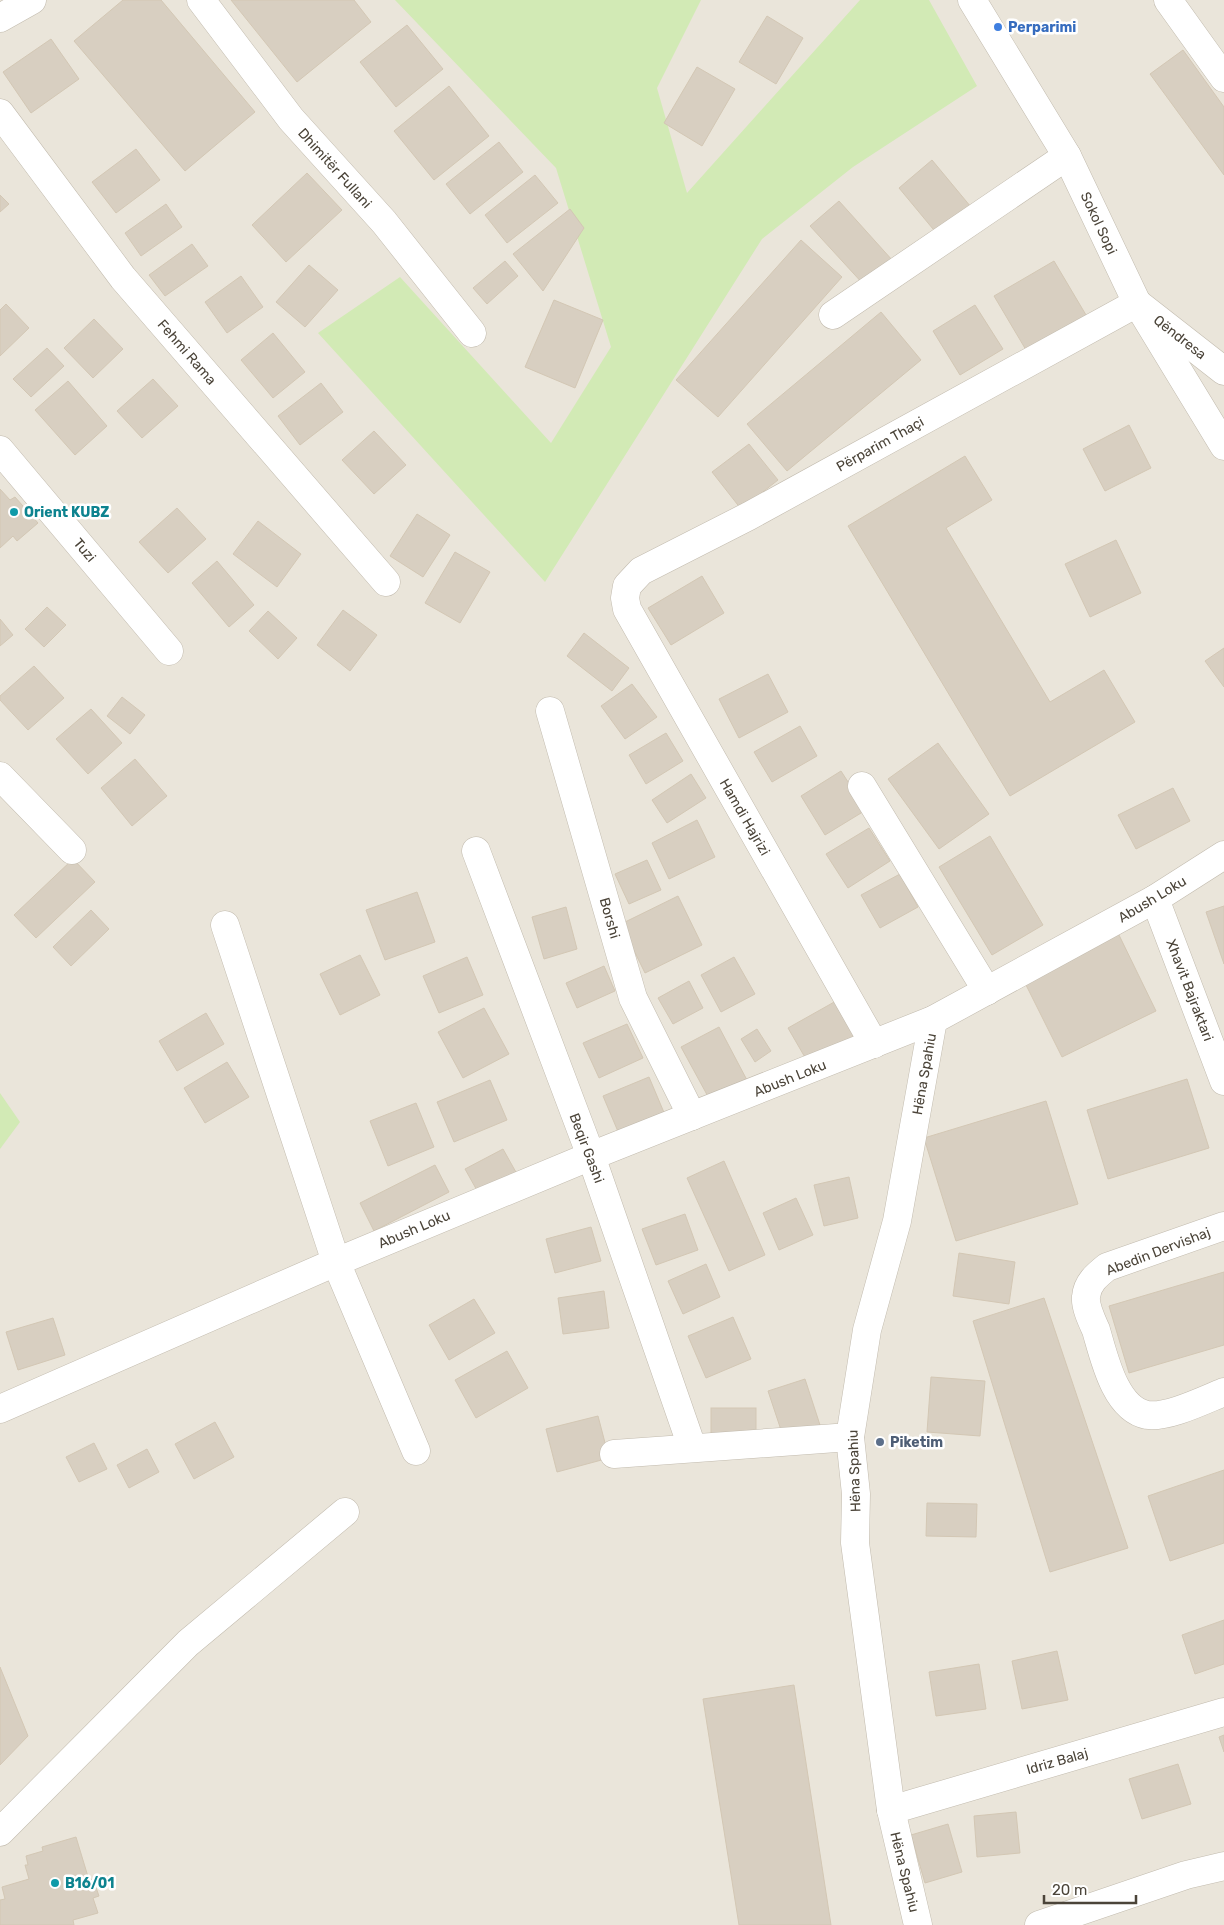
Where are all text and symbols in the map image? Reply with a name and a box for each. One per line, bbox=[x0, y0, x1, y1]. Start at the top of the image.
place label: Perparimi bbox=[1008, 19, 1076, 36]
marker: Perparimi bbox=[992, 21, 1004, 33]
street label: Dhimitër Fullani bbox=[294, 125, 375, 212]
street label: Sokol Sopi bbox=[1077, 189, 1120, 257]
street label: Qëndresa bbox=[1150, 312, 1209, 363]
street label: Fehmi Rama bbox=[154, 316, 220, 388]
street label: Përparim Thaçi bbox=[833, 413, 927, 476]
place label: Orient KUBZ bbox=[24, 504, 109, 521]
marker: Orient KUBZ bbox=[8, 506, 20, 518]
street label: Tuzi bbox=[70, 535, 99, 566]
street label: Hamdi Hajrizi bbox=[716, 776, 773, 859]
street label: Abush Loku bbox=[1115, 872, 1189, 926]
street label: Borshi bbox=[596, 896, 623, 941]
street label: Xhavit Bajraktari bbox=[1162, 937, 1217, 1044]
street label: Hëna Spahiu bbox=[909, 1032, 940, 1116]
street label: Abush Loku bbox=[751, 1056, 829, 1101]
street label: Beqir Gashi bbox=[565, 1111, 608, 1186]
street label: Abush Loku bbox=[376, 1207, 453, 1252]
street label: Abedin Dervishaj bbox=[1104, 1224, 1213, 1279]
street label: Hëna Spahiu bbox=[845, 1429, 864, 1513]
place label: Piketim bbox=[890, 1434, 943, 1451]
marker: Piketim bbox=[874, 1436, 886, 1448]
street label: Idriz Balaj bbox=[1024, 1745, 1090, 1778]
street label: Hëna Spahiu bbox=[886, 1830, 923, 1914]
scale bar bbox=[1044, 1872, 1136, 1904]
place label: B16/01 bbox=[65, 1875, 114, 1892]
marker: B16/01 bbox=[49, 1877, 61, 1889]
text: 20 m bbox=[1052, 1881, 1087, 1899]

